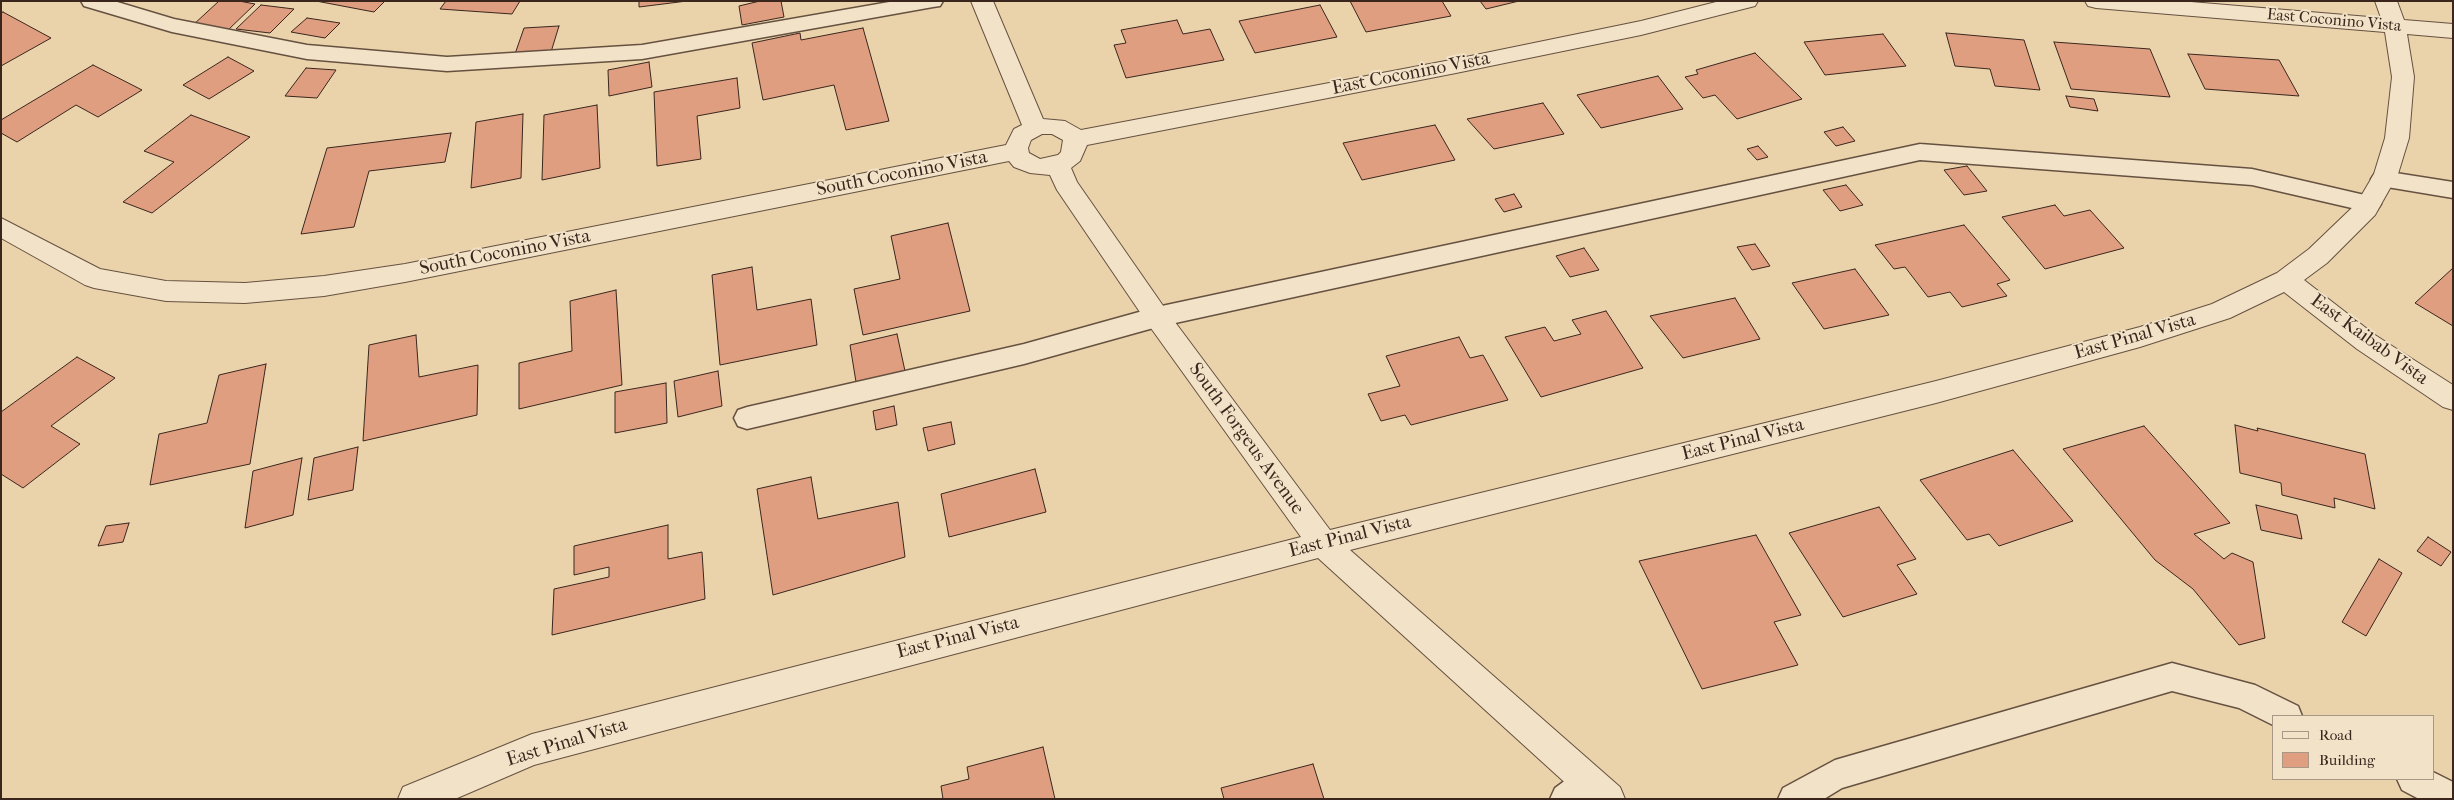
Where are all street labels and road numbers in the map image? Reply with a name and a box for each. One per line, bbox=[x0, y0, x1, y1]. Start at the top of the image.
street label: East Coconino Vista bbox=[2266, 6, 2402, 36]
street label: East Coconino Vista bbox=[1330, 48, 1492, 100]
street label: South Coconino Vista bbox=[815, 146, 989, 202]
street label: South Coconino Vista bbox=[418, 225, 592, 281]
street label: East Kaibab Vista bbox=[2306, 290, 2432, 390]
street label: East Pinal Vista bbox=[2072, 309, 2198, 365]
street label: South Forgeus Avenue bbox=[1183, 359, 1309, 519]
street label: East Pinal Vista bbox=[1680, 414, 1806, 466]
street label: East Pinal Vista bbox=[1287, 511, 1413, 563]
street label: East Pinal Vista bbox=[895, 612, 1021, 664]
street label: East Pinal Vista bbox=[504, 714, 630, 772]

